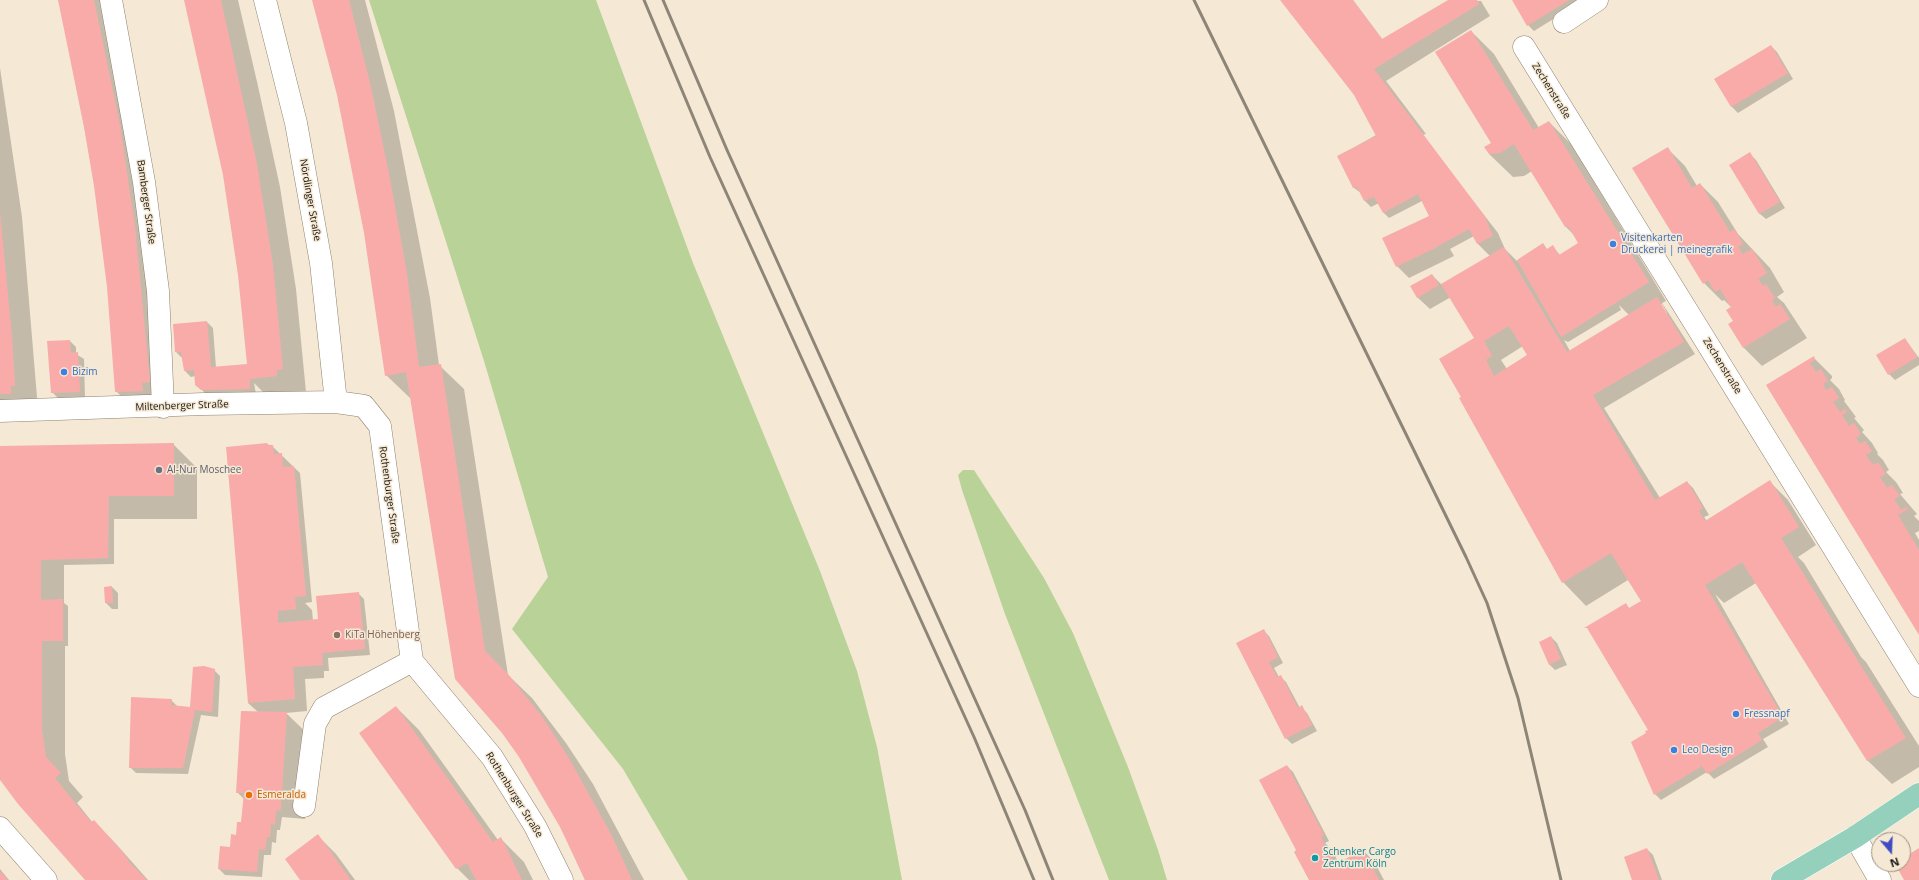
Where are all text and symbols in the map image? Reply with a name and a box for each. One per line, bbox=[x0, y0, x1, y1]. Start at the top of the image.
street label: Zechenstraße bbox=[1529, 61, 1573, 121]
street label: Nördlinger Straße bbox=[297, 158, 323, 242]
street label: Bamberger Straße bbox=[134, 159, 158, 245]
place label: Visitenkarten Druckerei | meinegrafik bbox=[1621, 232, 1732, 256]
marker: Visitenkarten Druckerei | meinegrafik bbox=[1608, 239, 1618, 249]
street label: Zechenstraße bbox=[1700, 336, 1744, 396]
place label: Bizim bbox=[72, 366, 97, 378]
marker: Bizim bbox=[59, 367, 69, 377]
street label: Miltenberger Straße bbox=[135, 398, 229, 414]
street label: Rothenburger Straße bbox=[376, 446, 402, 544]
place label: Al-Nur Moschee bbox=[167, 464, 241, 476]
marker: Al-Nur Moschee bbox=[154, 465, 164, 475]
place label: KiTa Höhenberg bbox=[345, 629, 420, 641]
marker: KiTa Höhenberg bbox=[332, 630, 342, 640]
place label: Fressnapf bbox=[1744, 708, 1790, 720]
marker: Fressnapf bbox=[1731, 709, 1741, 719]
place label: Leo Design bbox=[1682, 744, 1733, 756]
marker: Leo Design bbox=[1669, 745, 1679, 755]
street label: Rothenburger Straße bbox=[483, 750, 545, 840]
place label: Esmeralda bbox=[257, 789, 306, 801]
marker: Esmeralda bbox=[244, 790, 254, 800]
north arrow bbox=[1871, 832, 1911, 872]
place label: Schenker Cargo Zentrum Köln bbox=[1323, 846, 1396, 870]
marker: Schenker Cargo Zentrum Köln bbox=[1310, 853, 1320, 863]
text: N bbox=[1888, 854, 1901, 871]

